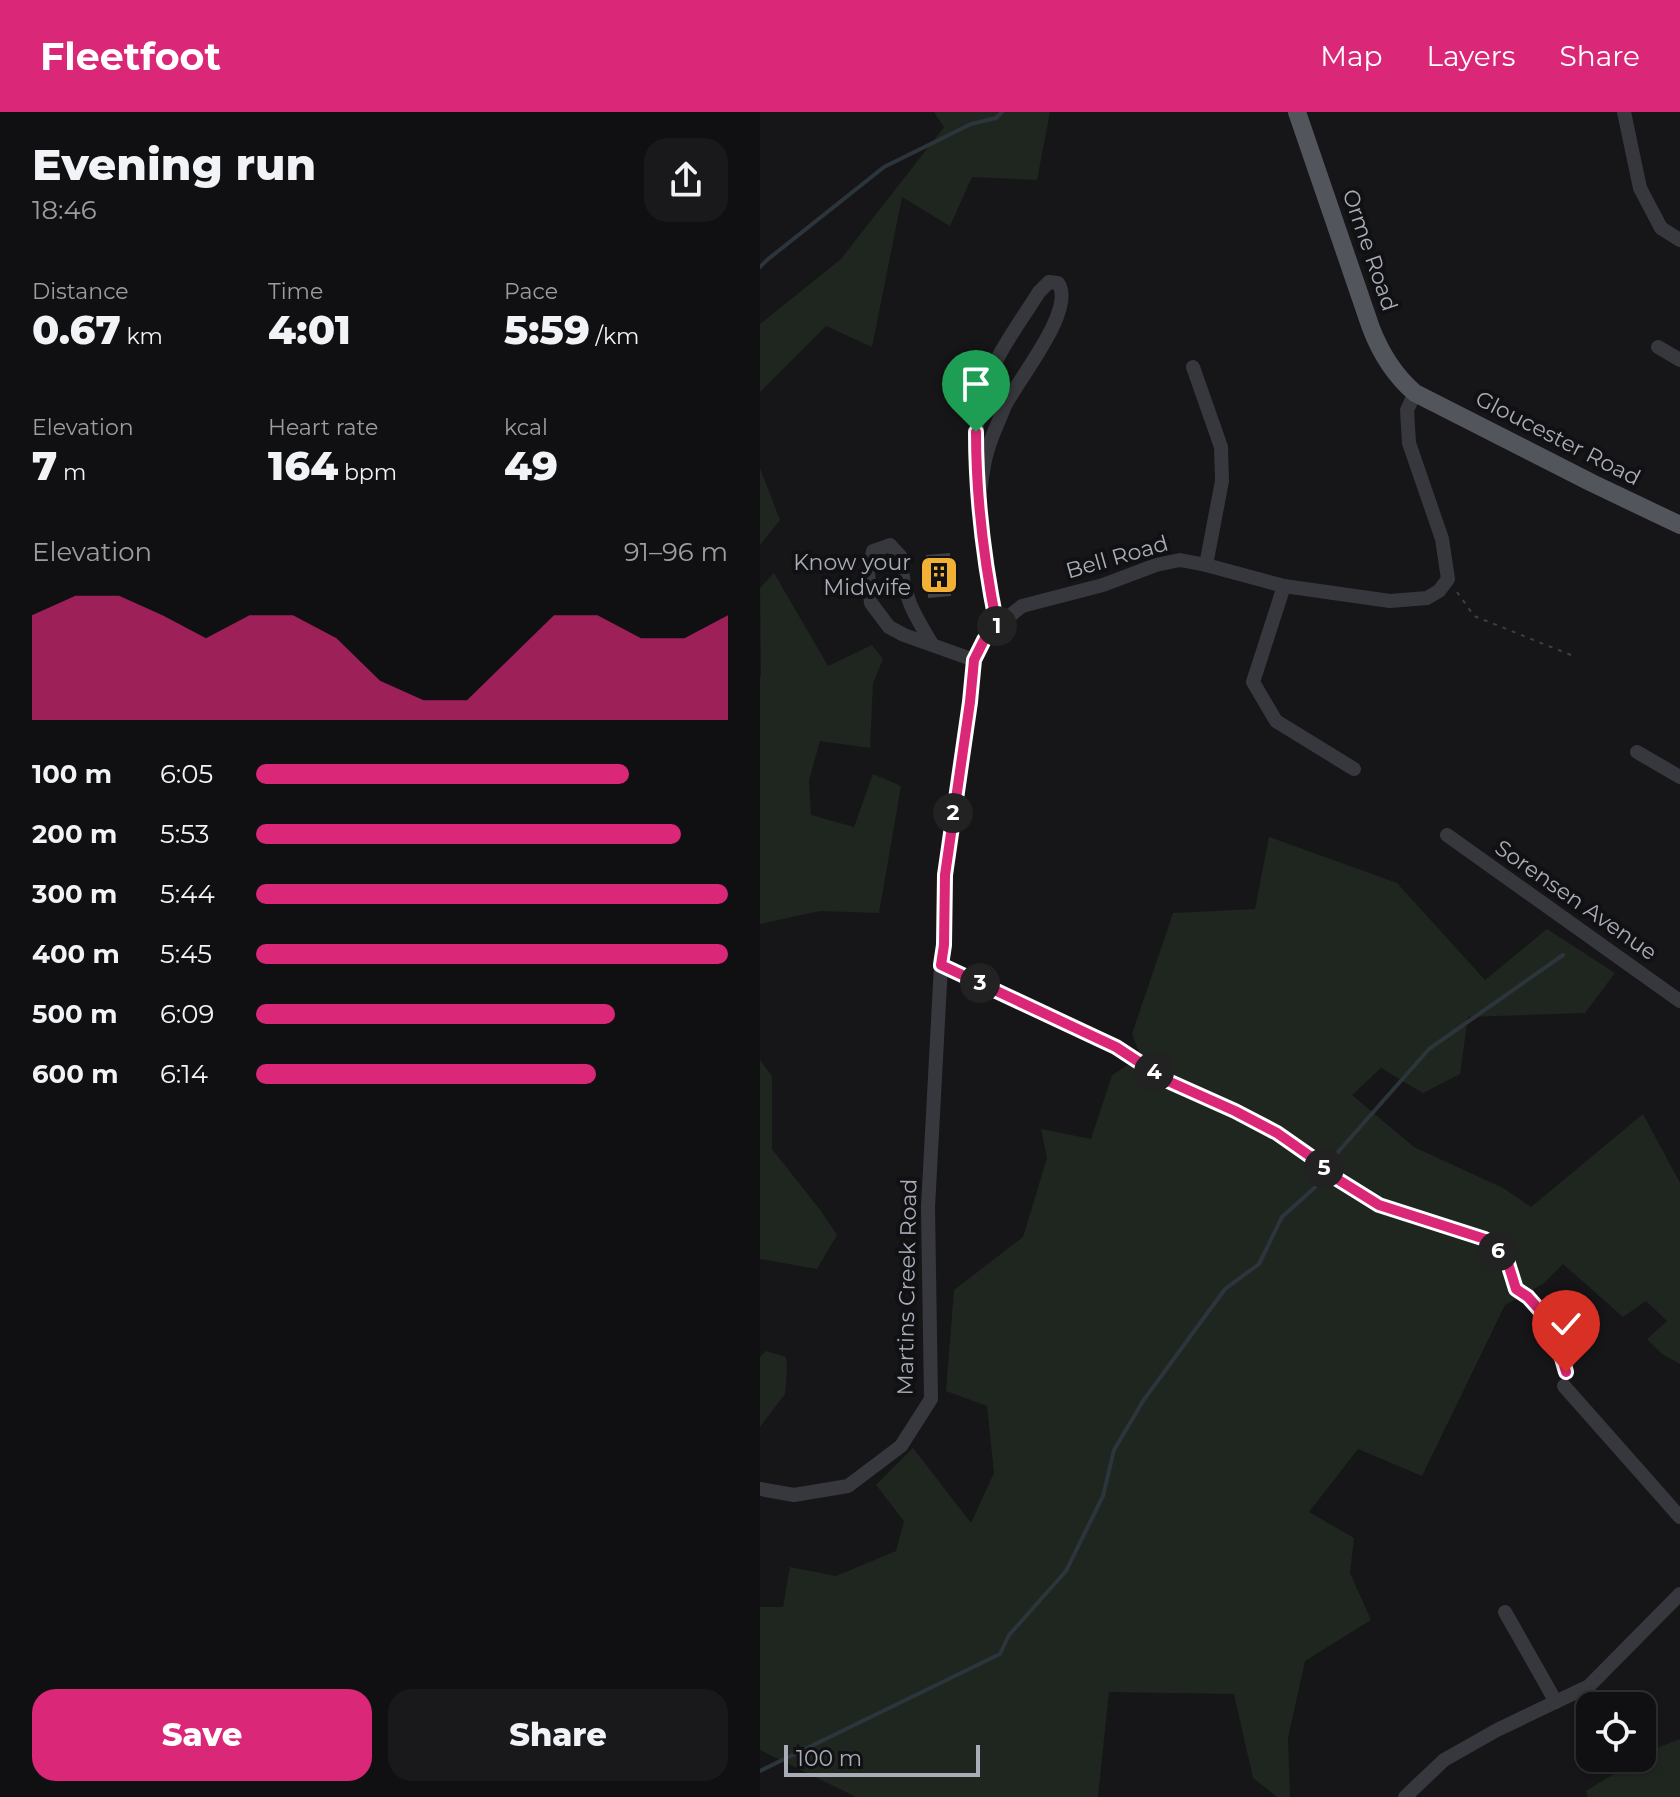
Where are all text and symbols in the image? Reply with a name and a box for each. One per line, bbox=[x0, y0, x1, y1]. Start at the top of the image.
text: Fleetfoot bbox=[40, 33, 221, 80]
text: Map bbox=[1320, 39, 1383, 73]
text: Layers bbox=[1427, 39, 1516, 73]
text: Share bbox=[1560, 39, 1640, 73]
text: Evening run bbox=[32, 137, 316, 191]
button: share bbox=[644, 138, 728, 222]
street label: Orme Road bbox=[1337, 186, 1403, 314]
text: 18:46 bbox=[32, 194, 97, 226]
text: Distance bbox=[32, 278, 129, 305]
text: Time bbox=[268, 278, 323, 305]
text: Pace bbox=[504, 278, 558, 305]
text: 0.67 bbox=[32, 305, 121, 354]
text: 4:01 bbox=[268, 305, 351, 354]
text: 5:59 bbox=[504, 305, 590, 354]
text: km bbox=[121, 323, 163, 350]
text: /km bbox=[590, 323, 639, 350]
pin bbox=[942, 350, 1010, 432]
icon: arrive bbox=[954, 362, 998, 406]
street label: Gloucester Road bbox=[1471, 385, 1645, 491]
text: Elevation bbox=[32, 414, 134, 441]
text: Heart rate bbox=[268, 414, 378, 441]
text: kcal bbox=[504, 414, 548, 441]
text: 7 bbox=[32, 441, 57, 490]
text: 164 bbox=[268, 441, 338, 490]
text: 49 bbox=[504, 441, 558, 490]
text: m bbox=[57, 459, 86, 486]
text: bpm bbox=[338, 459, 397, 486]
street label: Bell Road bbox=[1063, 530, 1171, 584]
text: Elevation bbox=[32, 536, 152, 568]
text: 91–96 m bbox=[624, 536, 728, 568]
place label: Know your Midwife bbox=[793, 549, 911, 601]
building icon: Know your Midwife bbox=[918, 554, 960, 596]
pin: 1 bbox=[977, 606, 1017, 646]
text: 1 bbox=[993, 612, 1001, 639]
text: 100 m bbox=[32, 758, 112, 790]
text: 6:05 bbox=[160, 758, 213, 790]
pin: 2 bbox=[933, 793, 973, 833]
text: 2 bbox=[947, 799, 959, 826]
text: 200 m bbox=[32, 818, 117, 850]
text: 5:53 bbox=[160, 818, 209, 850]
street label: Sorensen Avenue bbox=[1490, 834, 1662, 966]
text: 300 m bbox=[32, 878, 117, 910]
text: 5:44 bbox=[160, 878, 215, 910]
text: 400 m bbox=[32, 938, 120, 970]
text: 5:45 bbox=[160, 938, 212, 970]
pin: 3 bbox=[960, 963, 1000, 1003]
text: 3 bbox=[973, 969, 987, 996]
text: 500 m bbox=[32, 998, 117, 1030]
text: 6:09 bbox=[160, 998, 214, 1030]
pin: 4 bbox=[1134, 1052, 1174, 1092]
text: 600 m bbox=[32, 1058, 119, 1090]
text: 6:14 bbox=[160, 1058, 208, 1090]
text: 4 bbox=[1146, 1058, 1162, 1085]
pin: 5 bbox=[1304, 1148, 1344, 1188]
text: 5 bbox=[1317, 1154, 1331, 1181]
street label: Martins Creek Road bbox=[892, 1179, 922, 1395]
pin: 6 bbox=[1478, 1231, 1518, 1271]
text: 6 bbox=[1491, 1237, 1505, 1264]
pin bbox=[1532, 1290, 1600, 1372]
icon: check bbox=[1544, 1302, 1588, 1346]
button: Save bbox=[32, 1689, 372, 1781]
button: Share bbox=[388, 1689, 728, 1781]
map controls bbox=[1576, 1692, 1656, 1772]
button: locate bbox=[1576, 1692, 1656, 1772]
scale bar bbox=[784, 1741, 980, 1777]
text: 100 m bbox=[796, 1745, 862, 1772]

